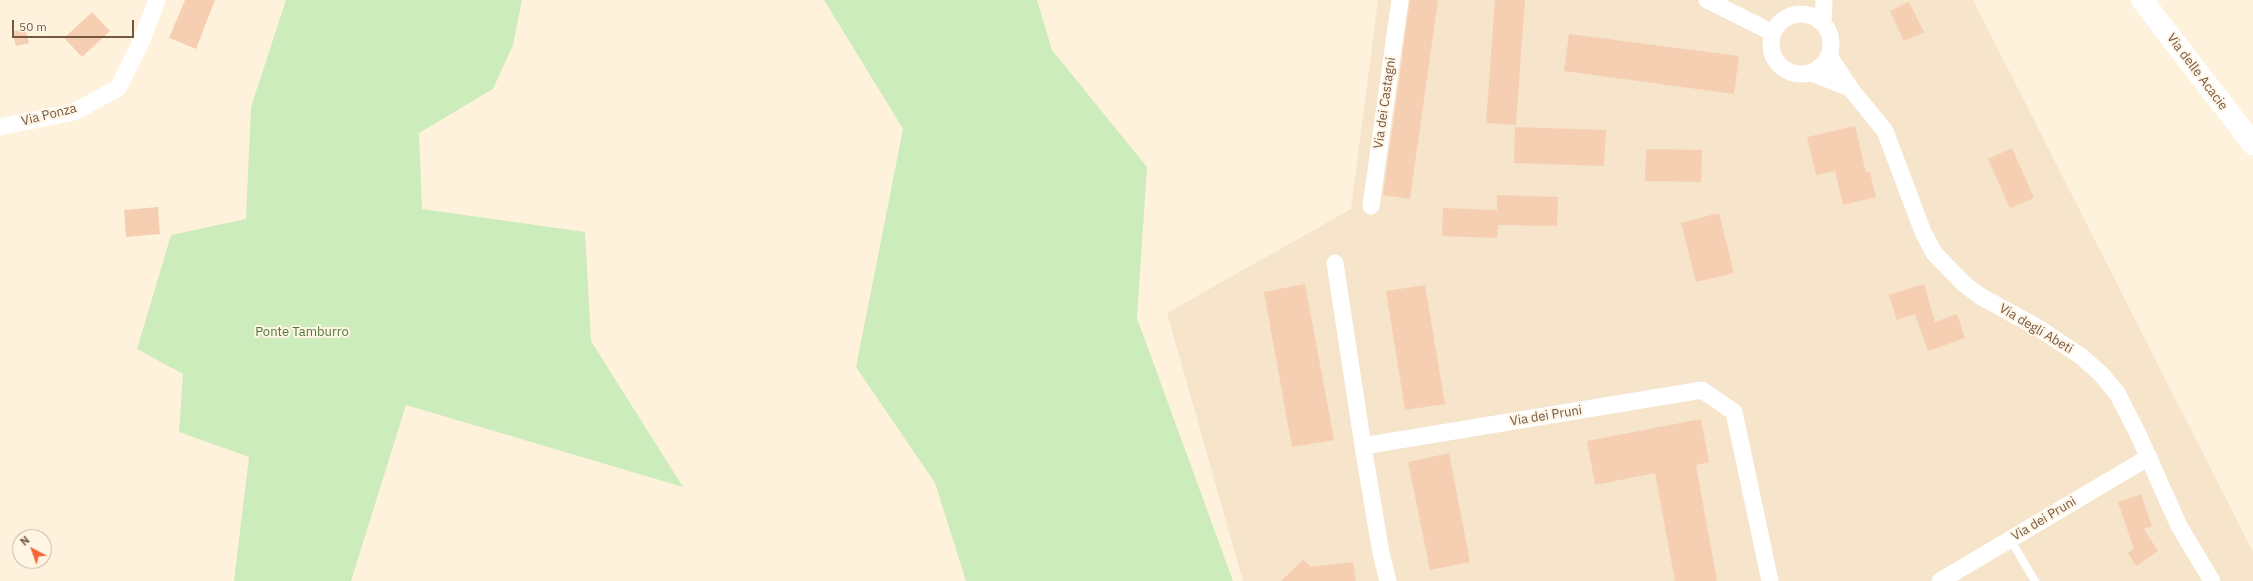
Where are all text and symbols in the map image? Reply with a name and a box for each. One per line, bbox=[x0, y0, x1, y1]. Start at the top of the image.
scale bar bbox=[14, 12, 136, 38]
text: 50 m bbox=[19, 19, 47, 34]
street label: Via delle Acacie bbox=[2163, 31, 2231, 113]
street label: Via dei Castagni bbox=[1371, 56, 1399, 150]
street label: Via Ponza bbox=[20, 101, 78, 129]
street label: Via degli Abeti bbox=[1996, 301, 2076, 357]
park label: Ponte Tamburro bbox=[255, 324, 349, 340]
street label: Via dei Pruni bbox=[1509, 403, 1583, 429]
street label: Via dei Pruni bbox=[2009, 494, 2079, 544]
north arrow bbox=[12, 529, 52, 569]
text: N bbox=[17, 533, 32, 549]

